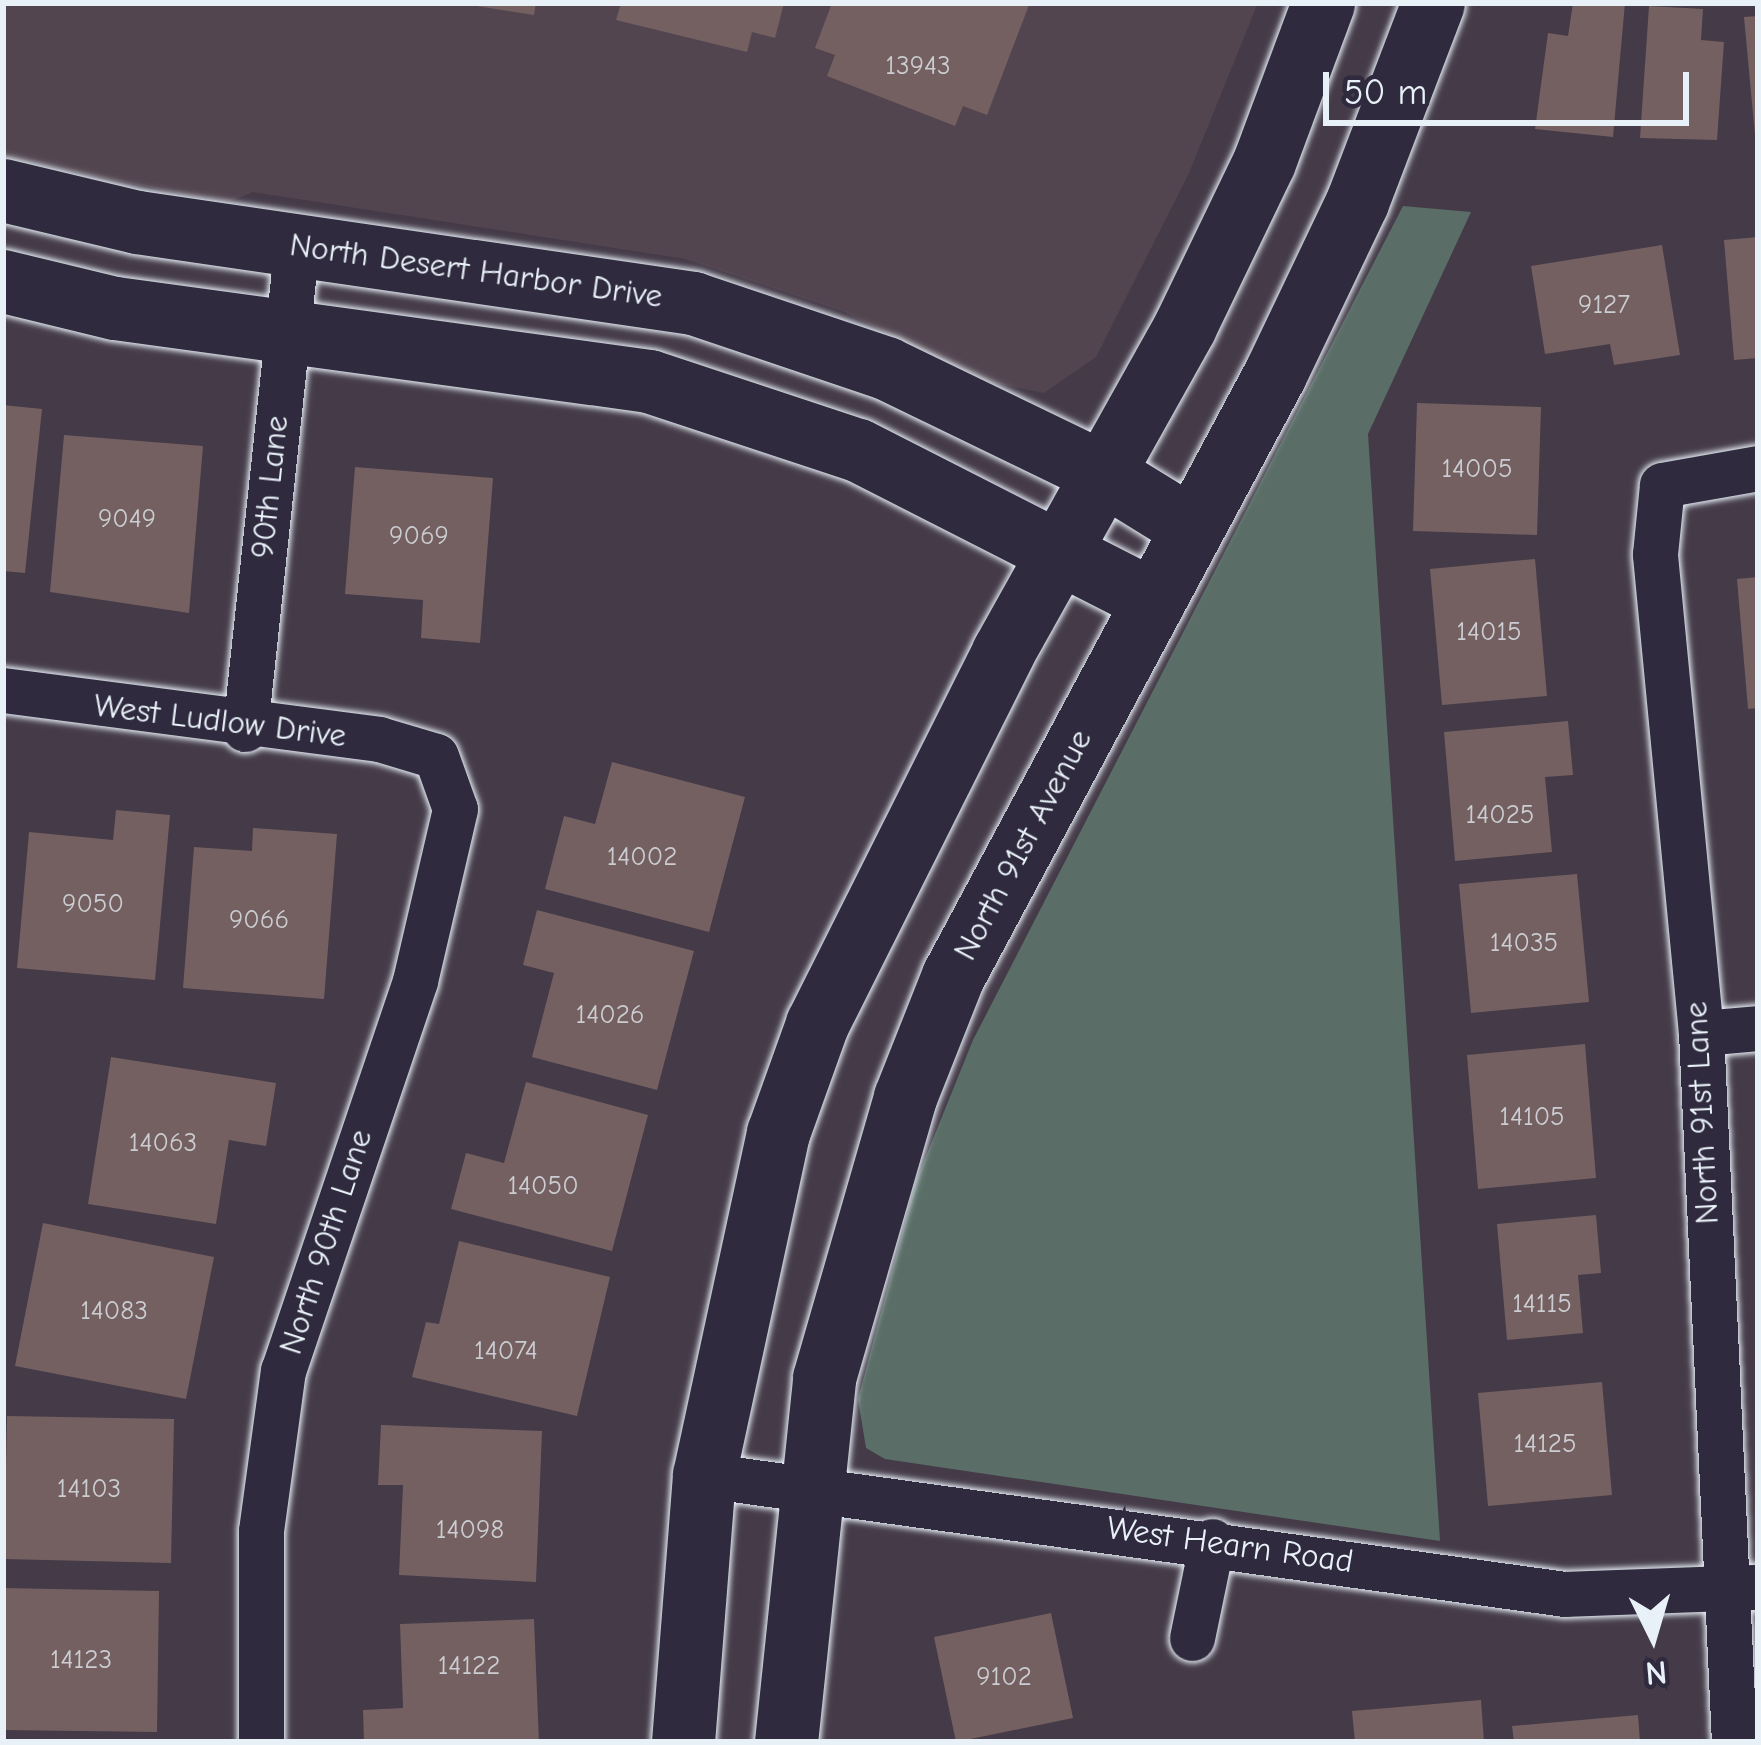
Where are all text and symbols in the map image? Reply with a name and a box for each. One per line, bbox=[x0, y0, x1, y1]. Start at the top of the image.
scale bar bbox=[1329, 48, 1695, 122]
house number: 13943 bbox=[885, 50, 951, 82]
text: 50 m bbox=[1344, 72, 1427, 113]
street label: North Desert Harbor Drive bbox=[287, 225, 665, 317]
house number: 9127 bbox=[1578, 289, 1630, 321]
street label: 90th Lane bbox=[243, 414, 297, 560]
house number: 14005 bbox=[1441, 453, 1513, 485]
house number: 9049 bbox=[98, 503, 156, 535]
house number: 9069 bbox=[389, 520, 449, 552]
house number: 14015 bbox=[1456, 616, 1522, 648]
street label: West Ludlow Drive bbox=[92, 686, 348, 756]
street label: North 91st Avenue bbox=[945, 723, 1101, 967]
house number: 14025 bbox=[1466, 799, 1534, 831]
house number: 14002 bbox=[607, 841, 677, 873]
house number: 9050 bbox=[62, 888, 124, 920]
house number: 9066 bbox=[229, 904, 289, 936]
house number: 14035 bbox=[1490, 927, 1558, 959]
house number: 14026 bbox=[576, 999, 644, 1031]
street label: North 91st Lane bbox=[1676, 1001, 1728, 1225]
house number: 14105 bbox=[1499, 1101, 1565, 1133]
street label: North 90th Lane bbox=[271, 1125, 381, 1359]
house number: 14063 bbox=[129, 1127, 197, 1159]
house number: 14050 bbox=[507, 1170, 579, 1202]
house number: 14115 bbox=[1512, 1288, 1572, 1320]
house number: 14083 bbox=[80, 1295, 148, 1327]
house number: 14074 bbox=[474, 1335, 538, 1367]
house number: 14125 bbox=[1513, 1428, 1577, 1460]
house number: 14103 bbox=[57, 1473, 121, 1505]
street label: West Hearn Road bbox=[1104, 1508, 1356, 1582]
house number: 14098 bbox=[436, 1514, 504, 1546]
north arrow bbox=[1593, 1577, 1713, 1697]
house number: 14123 bbox=[50, 1644, 112, 1676]
house number: 14122 bbox=[438, 1650, 500, 1682]
text: N bbox=[1644, 1653, 1669, 1693]
house number: 9102 bbox=[976, 1661, 1032, 1693]

